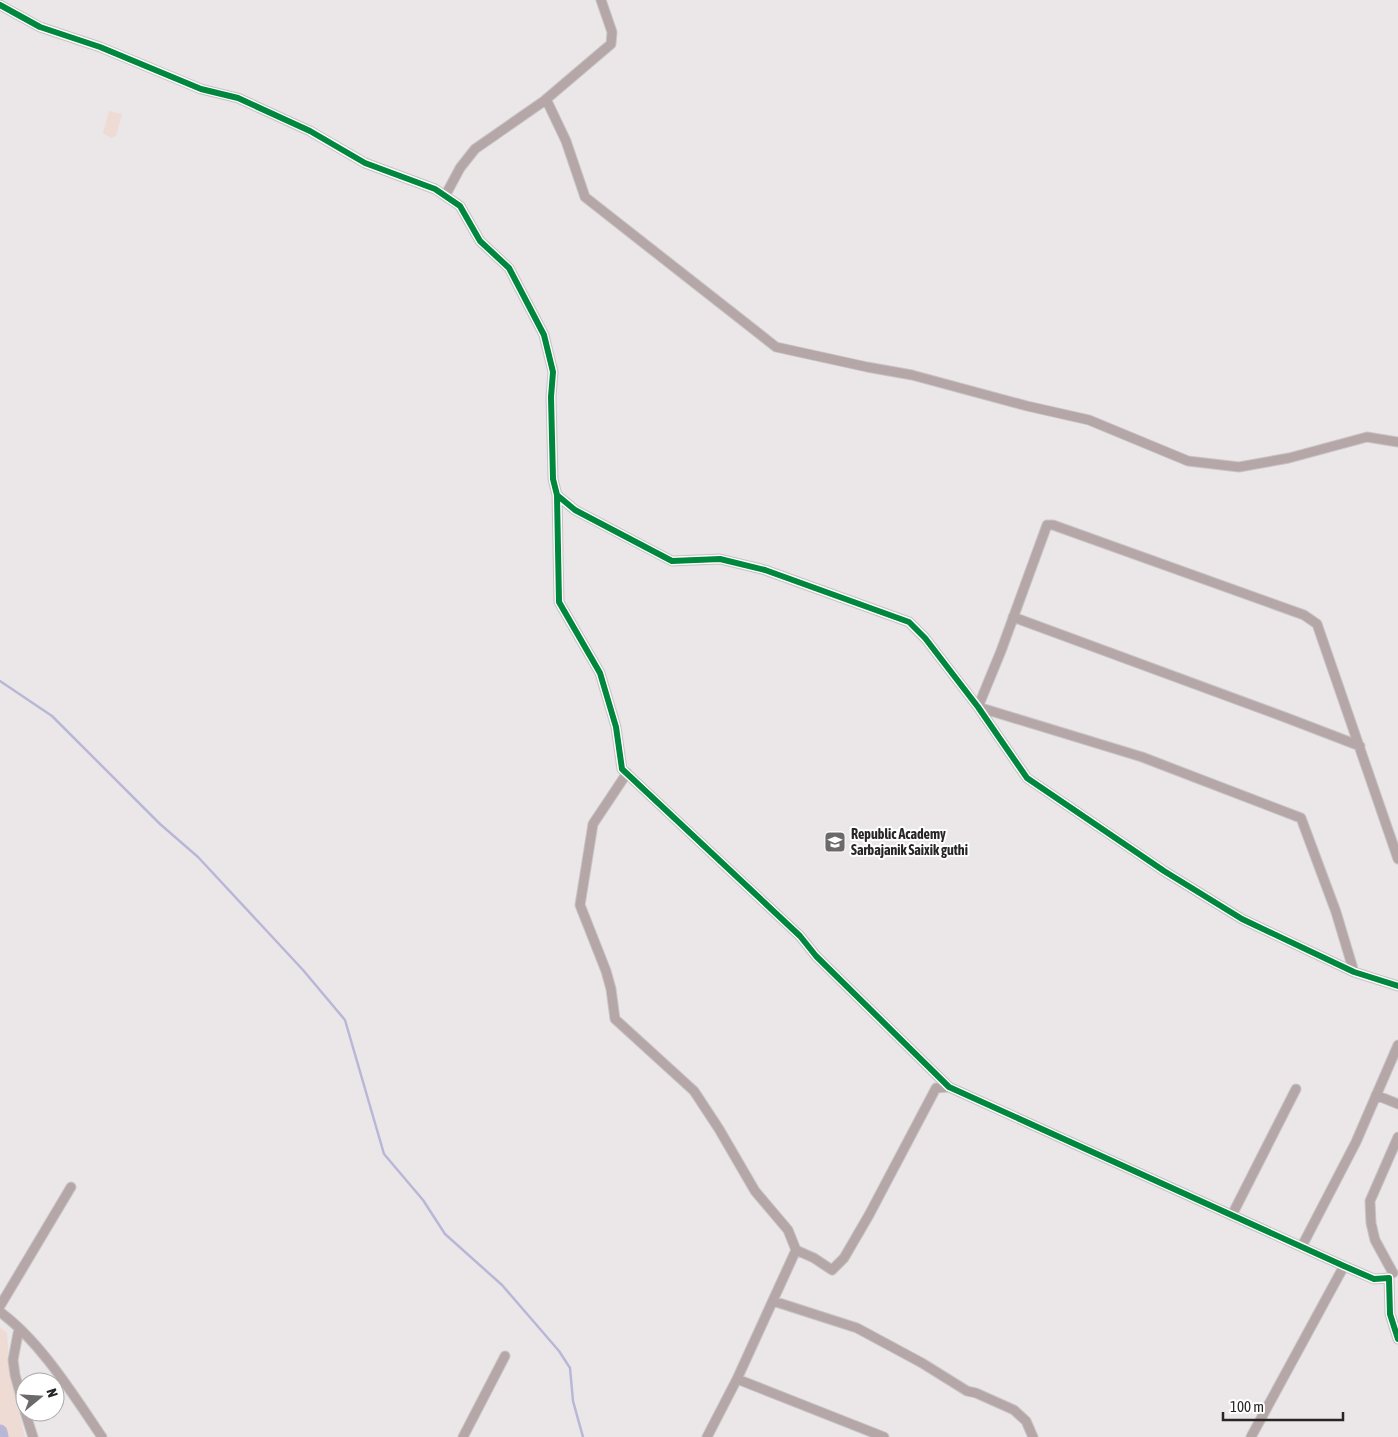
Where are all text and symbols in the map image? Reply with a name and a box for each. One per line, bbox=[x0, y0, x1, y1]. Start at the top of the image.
place label: Republic Academy Sarbajanik Saixik guthi bbox=[851, 826, 968, 858]
school or university icon: Republic Academy Sarbajanik Saixik guthi bbox=[823, 830, 847, 854]
north arrow bbox=[15, 1372, 65, 1422]
text: N bbox=[43, 1387, 61, 1399]
scale bar bbox=[1223, 1390, 1343, 1422]
text: 100 m bbox=[1230, 1398, 1264, 1415]

